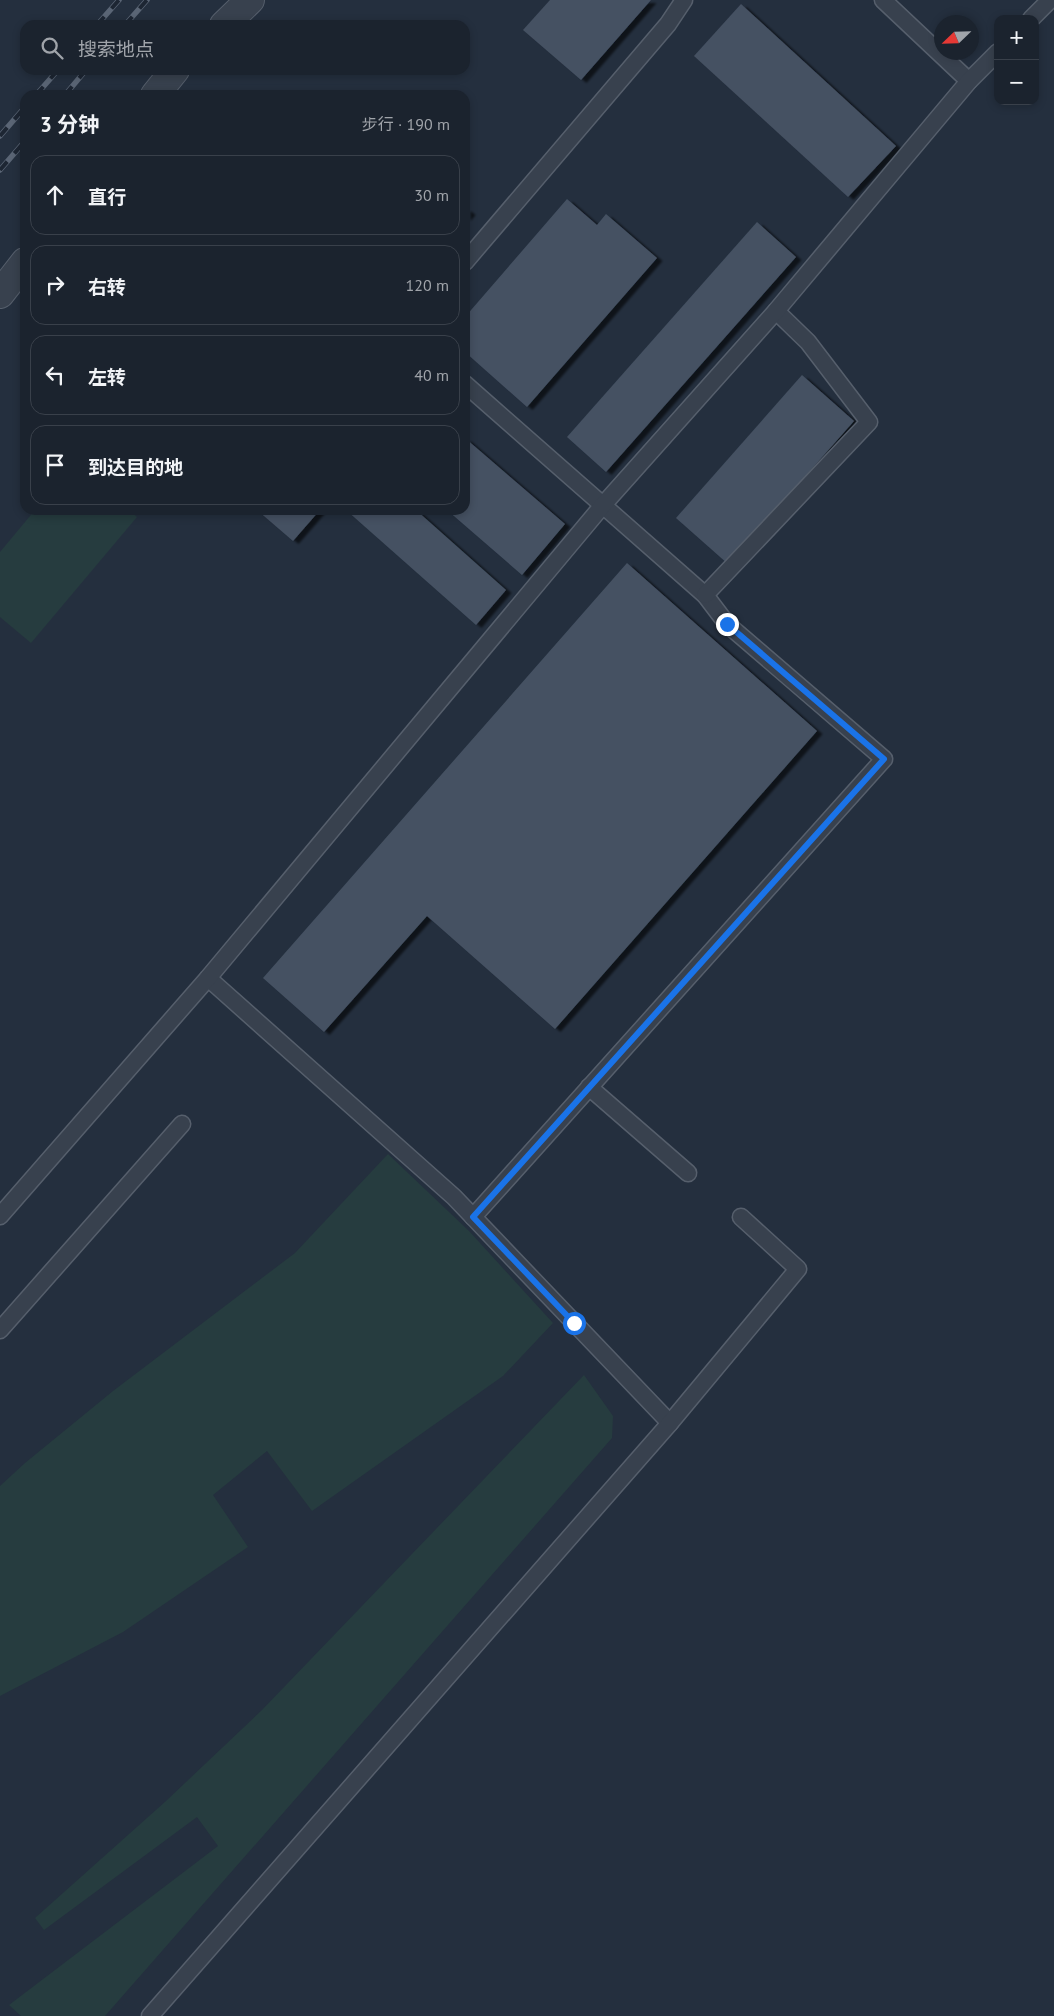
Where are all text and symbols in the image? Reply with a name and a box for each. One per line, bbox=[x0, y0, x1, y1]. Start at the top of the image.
north arrow bbox=[934, 15, 979, 60]
map controls bbox=[994, 15, 1039, 105]
button: + bbox=[994, 15, 1039, 60]
search box bbox=[20, 20, 470, 75]
icon: search bbox=[38, 34, 66, 62]
text: 搜索地点 bbox=[78, 37, 154, 61]
button: − bbox=[994, 60, 1039, 105]
text: 3 分钟 bbox=[40, 111, 99, 138]
text: 步行 · 190 m bbox=[362, 114, 450, 134]
icon: ahead bbox=[41, 181, 69, 209]
text: 直行 bbox=[88, 185, 126, 209]
text: 30 m bbox=[414, 185, 449, 205]
icon: right bbox=[41, 271, 69, 299]
text: 右转 bbox=[88, 275, 126, 299]
text: 120 m bbox=[406, 275, 449, 295]
icon: left bbox=[41, 361, 69, 389]
text: 左转 bbox=[88, 365, 126, 389]
text: 40 m bbox=[414, 365, 449, 385]
icon: arrive bbox=[41, 451, 69, 479]
text: 到达目的地 bbox=[88, 455, 183, 479]
route end bbox=[716, 613, 739, 636]
route start bbox=[563, 1312, 586, 1335]

